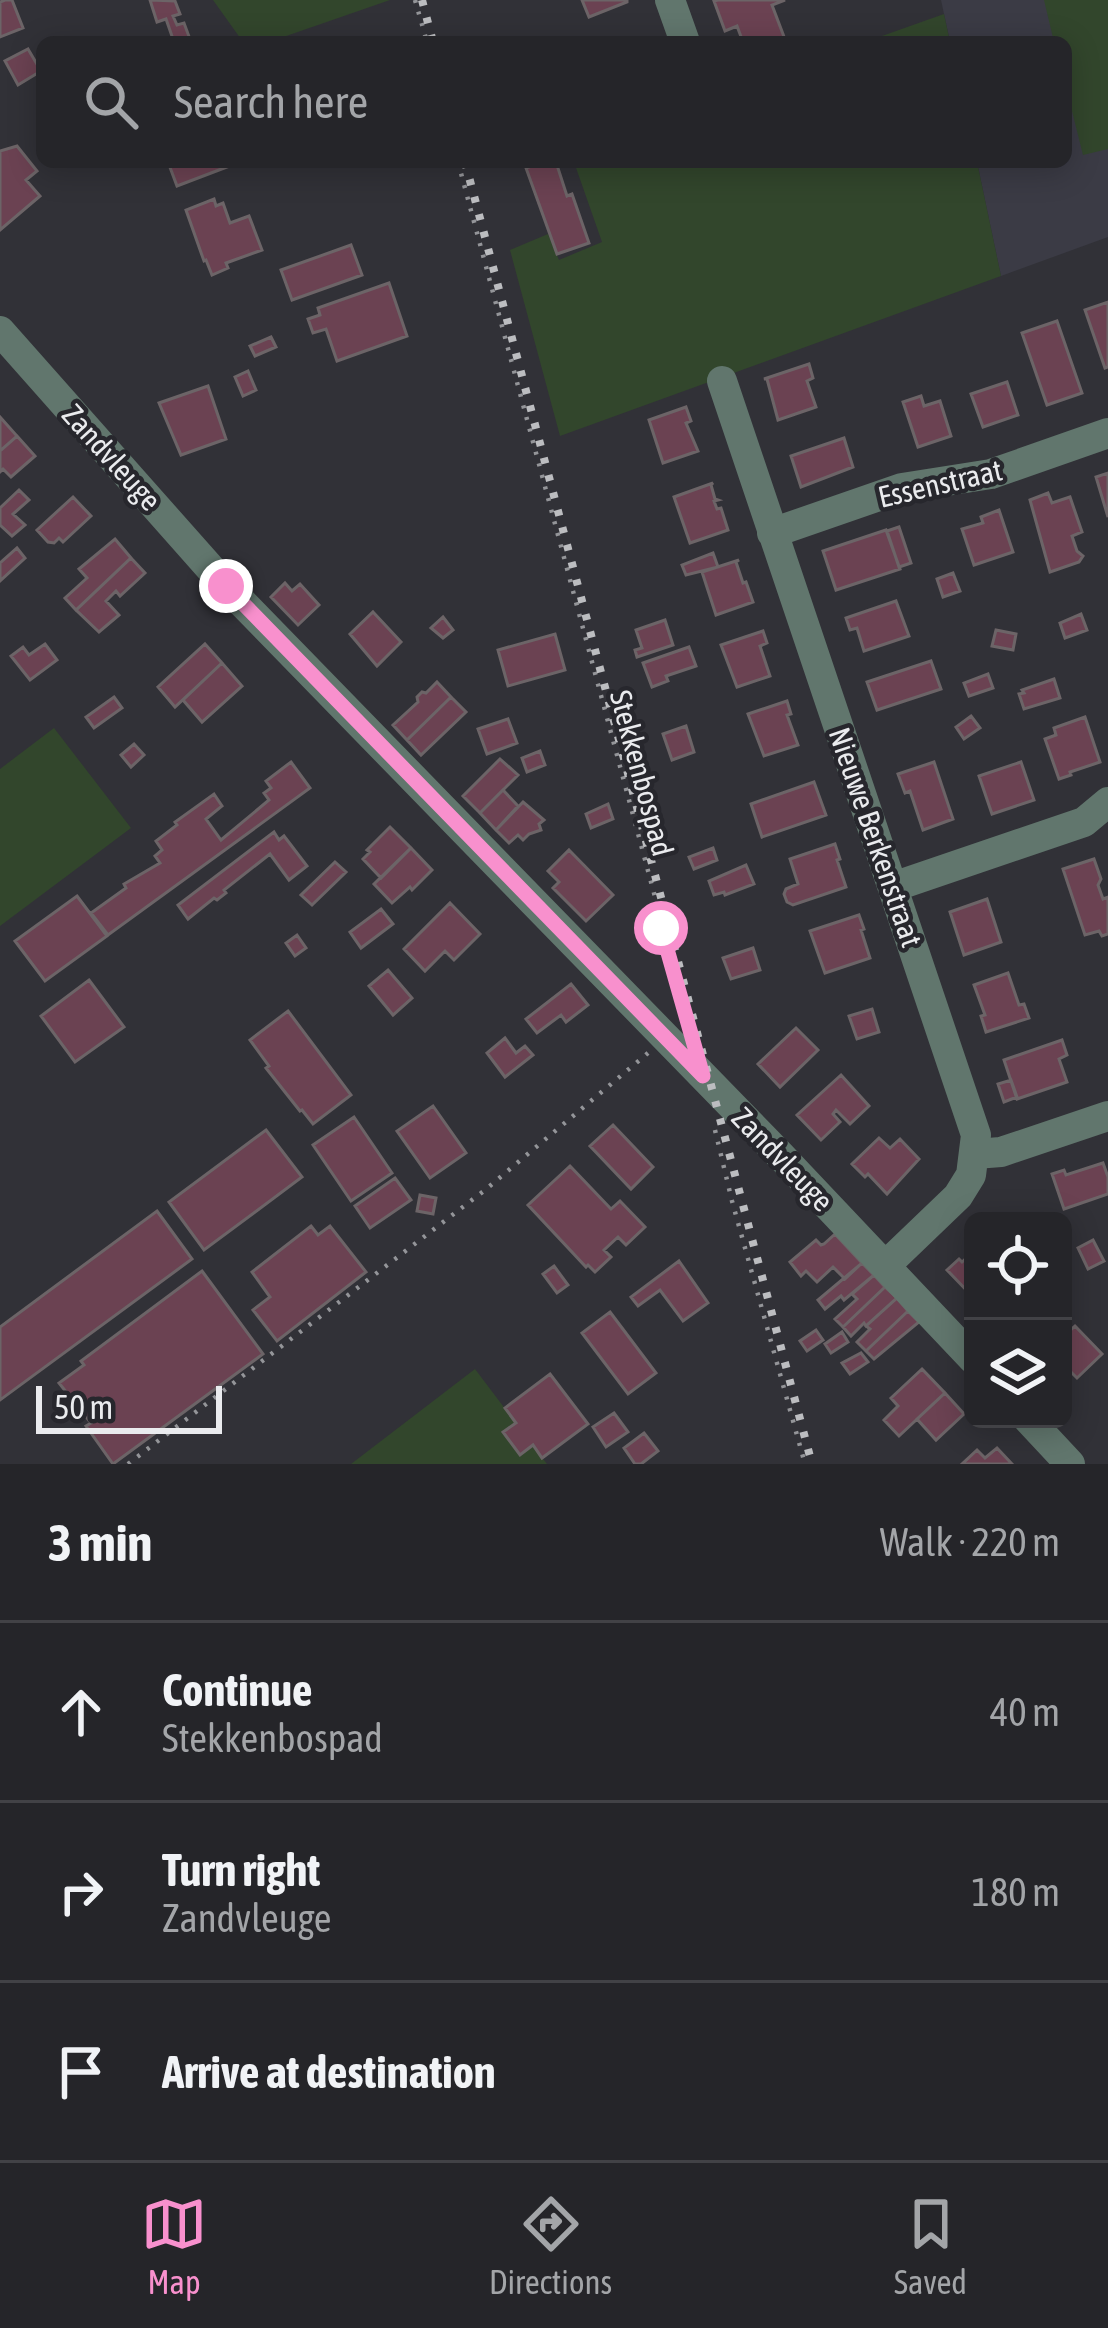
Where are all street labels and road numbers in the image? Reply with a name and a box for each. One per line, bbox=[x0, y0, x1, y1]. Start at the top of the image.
street label: Zandvleuge bbox=[56, 397, 168, 517]
street label: Essenstraat bbox=[875, 452, 1005, 514]
street label: Stekkenbospad bbox=[604, 687, 680, 859]
street label: Nieuwe Berkenstraat bbox=[823, 723, 929, 951]
street label: Zandvleuge bbox=[726, 1100, 840, 1218]

